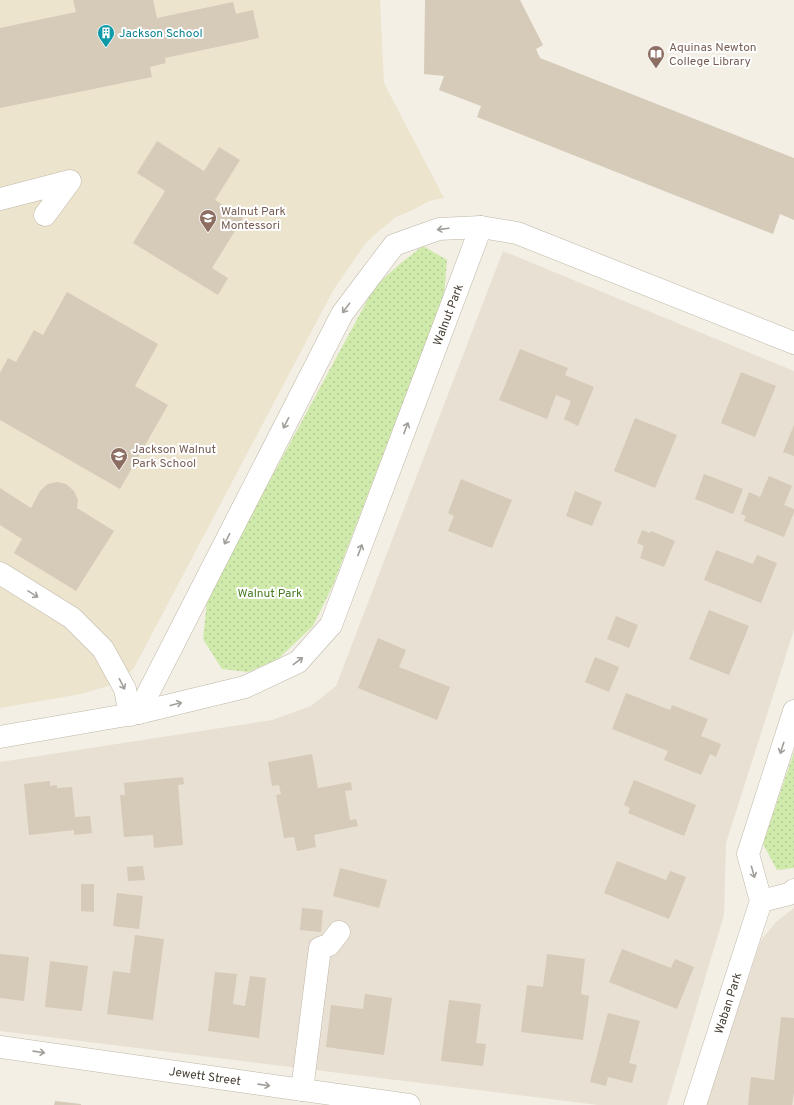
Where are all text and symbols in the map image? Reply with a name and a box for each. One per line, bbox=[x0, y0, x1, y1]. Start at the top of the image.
building icon: Jackson School bbox=[96, 23, 116, 48]
place label: Jackson School bbox=[119, 26, 203, 42]
place label: Aquinas Newton College Library bbox=[669, 40, 757, 70]
library icon: Aquinas Newton College Library bbox=[646, 44, 666, 69]
place label: Walnut Park Montessori bbox=[221, 204, 286, 234]
school or university icon: Walnut Park Montessori bbox=[198, 208, 218, 233]
one-way arrow bbox=[437, 225, 450, 233]
street label: Walnut Park bbox=[430, 282, 468, 348]
one-way arrow bbox=[342, 302, 351, 313]
one-way arrow bbox=[282, 417, 289, 429]
one-way arrow bbox=[402, 422, 410, 434]
place label: Jackson Walnut Park School bbox=[132, 442, 216, 472]
school or university icon: Jackson Walnut Park School bbox=[109, 446, 129, 471]
one-way arrow bbox=[223, 532, 230, 544]
one-way arrow bbox=[356, 544, 364, 556]
park label: Walnut Park bbox=[238, 586, 302, 602]
one-way arrow bbox=[27, 590, 38, 598]
one-way arrow bbox=[292, 657, 303, 665]
one-way arrow bbox=[119, 678, 127, 690]
one-way arrow bbox=[169, 700, 182, 707]
one-way arrow bbox=[778, 742, 785, 755]
one-way arrow bbox=[750, 866, 758, 879]
street label: Waban Park bbox=[711, 971, 746, 1036]
one-way arrow bbox=[32, 1048, 45, 1056]
street label: Jewett Street bbox=[168, 1064, 242, 1090]
one-way arrow bbox=[257, 1081, 270, 1088]

